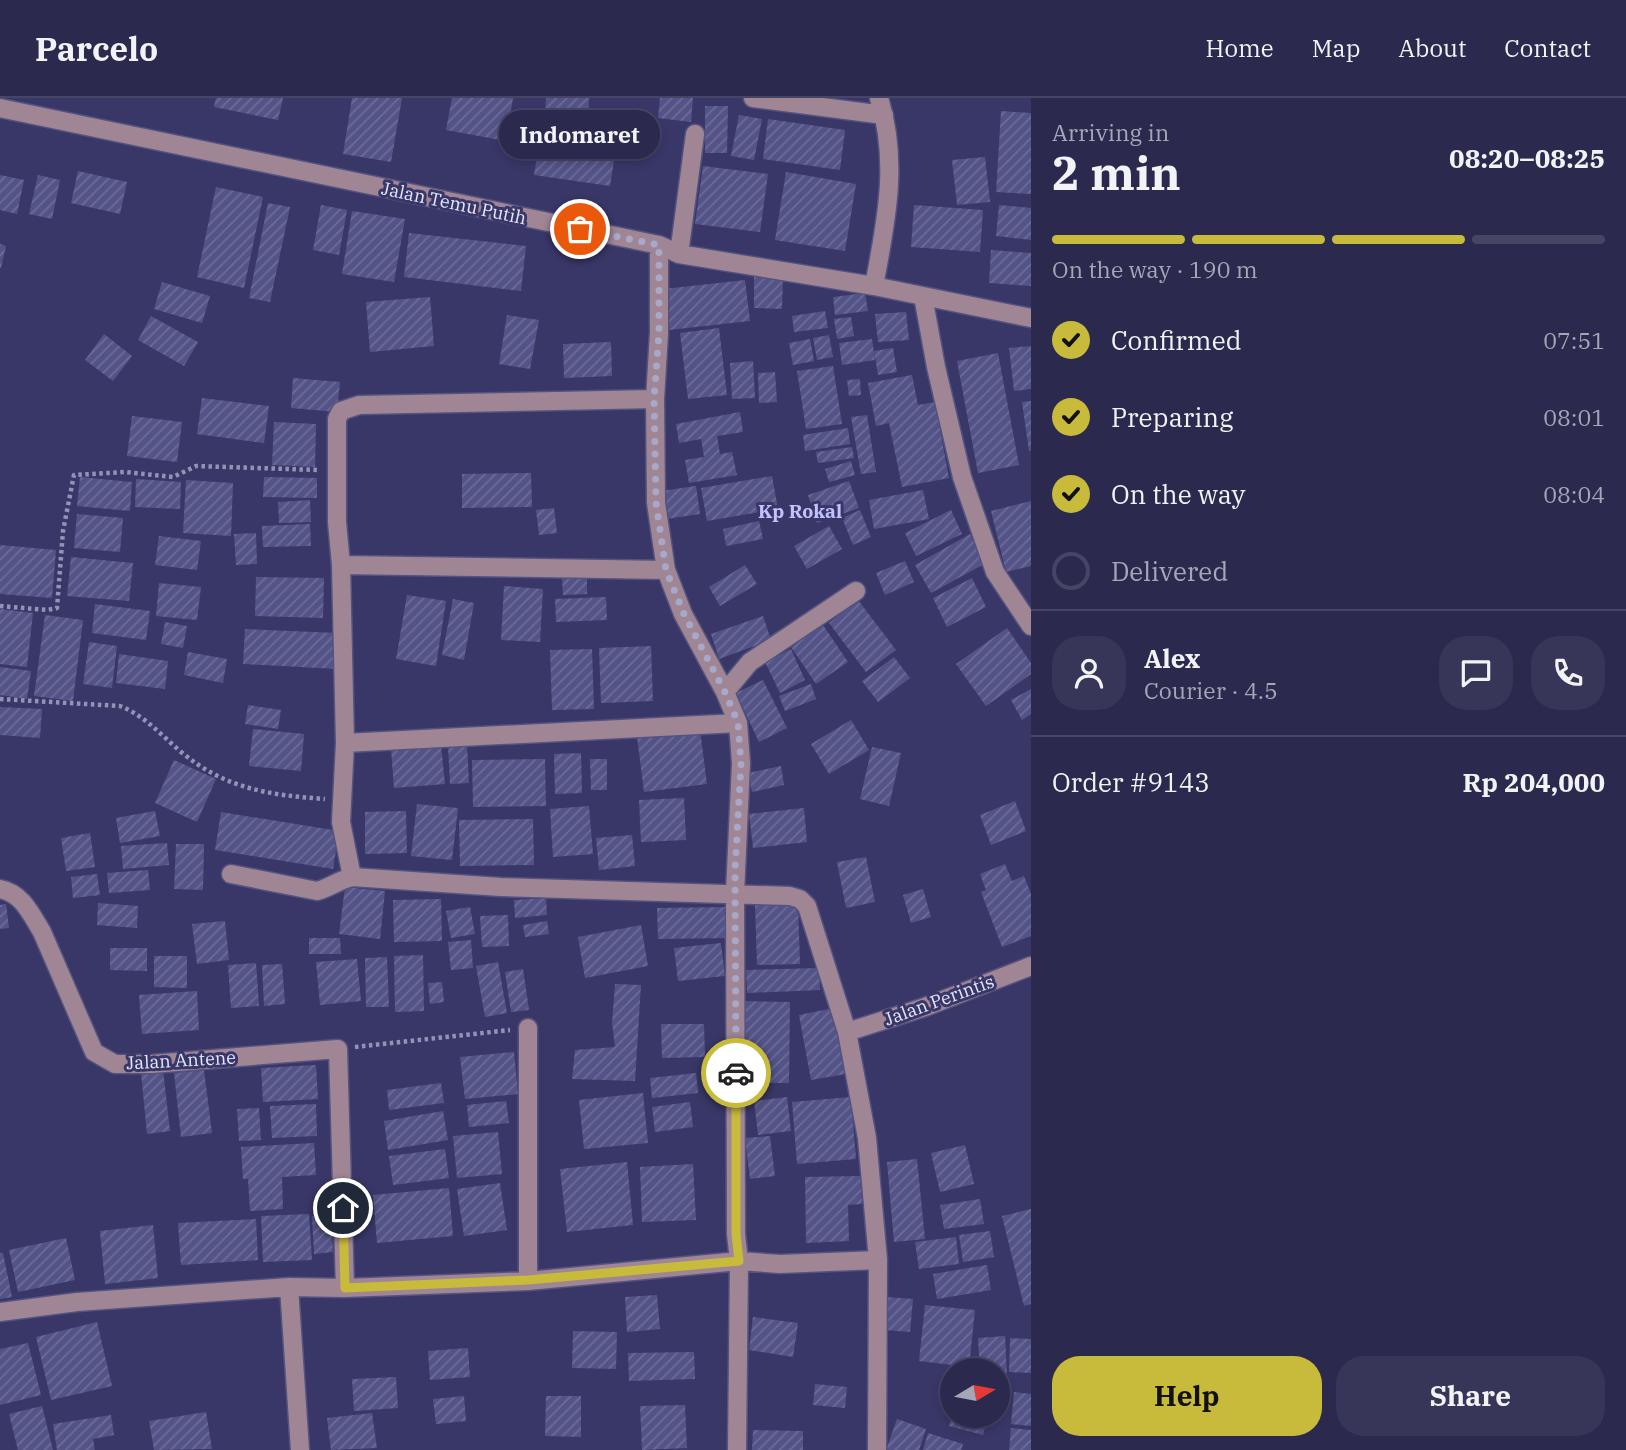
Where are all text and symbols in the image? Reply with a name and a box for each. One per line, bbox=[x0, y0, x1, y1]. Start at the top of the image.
text: Parcelo bbox=[35, 27, 158, 70]
text: Home bbox=[1206, 32, 1274, 64]
text: Map bbox=[1312, 32, 1360, 64]
text: About bbox=[1398, 32, 1466, 64]
text: Contact bbox=[1504, 32, 1591, 64]
callout: Indomaret bbox=[500, 110, 660, 159]
text: Arriving in bbox=[1052, 117, 1169, 147]
text: Indomaret bbox=[519, 119, 640, 149]
text: 08:20–08:25 bbox=[1449, 141, 1605, 175]
text: 2 min bbox=[1052, 143, 1181, 203]
street label: Jalan Temu Putih bbox=[379, 176, 529, 230]
pin bbox=[550, 199, 610, 259]
icon: bag bbox=[561, 210, 599, 248]
text: On the way · 190 m bbox=[1052, 254, 1258, 284]
icon: check bbox=[1052, 321, 1090, 359]
text: Confirmed bbox=[1111, 323, 1242, 357]
text: 07:51 bbox=[1543, 325, 1605, 355]
icon: check bbox=[1052, 398, 1090, 436]
text: Preparing bbox=[1111, 400, 1233, 434]
text: 08:01 bbox=[1543, 402, 1605, 432]
icon: check bbox=[1052, 475, 1090, 513]
text: On the way bbox=[1111, 477, 1245, 511]
text: 08:04 bbox=[1543, 479, 1605, 509]
district label: Kp Rokal bbox=[758, 499, 842, 523]
text: Delivered bbox=[1111, 554, 1228, 588]
button: person bbox=[1052, 636, 1126, 710]
button: chat bbox=[1439, 636, 1513, 710]
button: phone bbox=[1531, 636, 1605, 710]
text: Alex bbox=[1144, 641, 1200, 675]
text: Courier · 4.5 bbox=[1144, 675, 1278, 705]
text: Order #9143 bbox=[1052, 765, 1210, 799]
text: Rp 204,000 bbox=[1462, 765, 1605, 799]
street label: Jalan Perintis bbox=[881, 969, 997, 1031]
courier bbox=[701, 1038, 771, 1108]
street label: Jalan Antene bbox=[126, 1046, 236, 1074]
icon: car bbox=[717, 1054, 755, 1092]
pin bbox=[313, 1178, 373, 1238]
icon: home bbox=[324, 1189, 362, 1227]
button: Help bbox=[1052, 1356, 1322, 1436]
button: Share bbox=[1336, 1356, 1605, 1436]
north arrow bbox=[940, 1358, 1010, 1428]
map controls bbox=[940, 1358, 1010, 1428]

